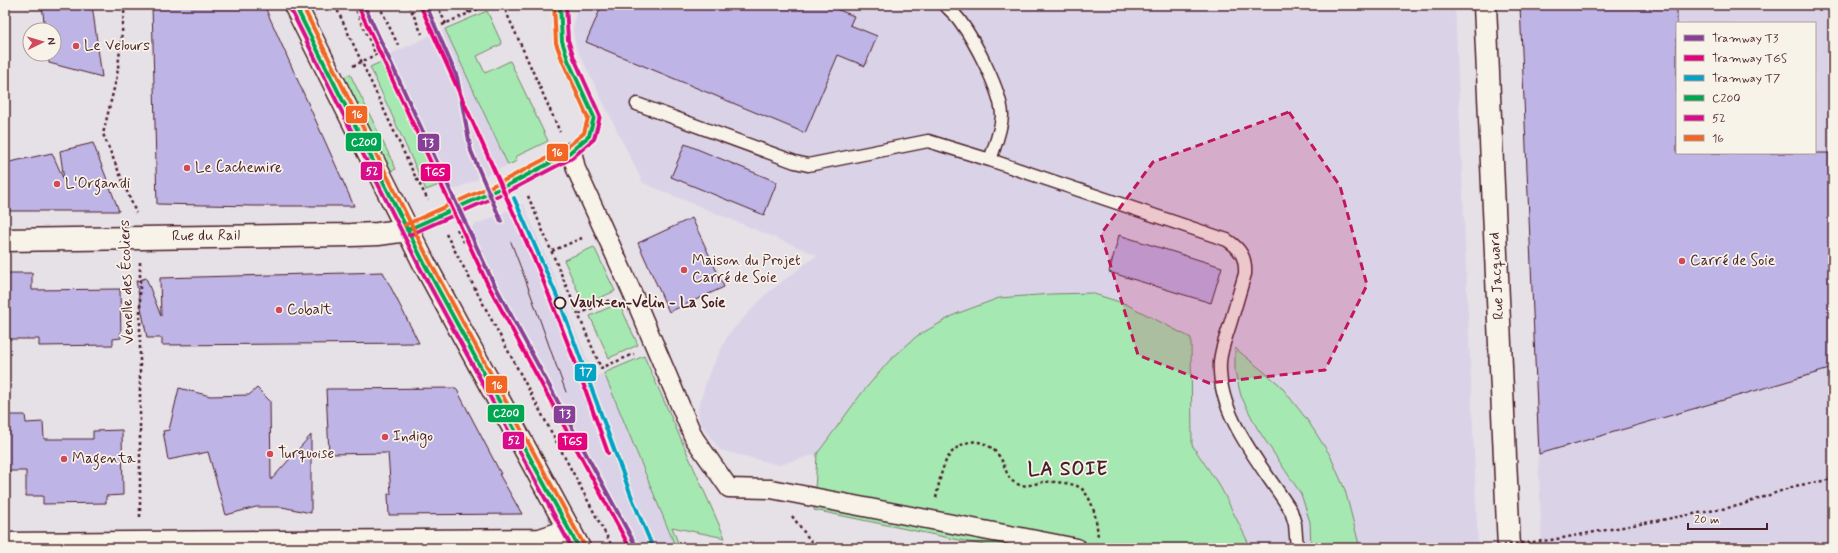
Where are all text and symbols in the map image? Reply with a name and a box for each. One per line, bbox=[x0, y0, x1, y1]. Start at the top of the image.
north arrow bbox=[22, 22, 62, 62]
legend bbox=[1676, 22, 1816, 154]
text: Tramway T3 bbox=[1712, 31, 1779, 47]
place label: Le Velours bbox=[84, 36, 150, 56]
text: N bbox=[44, 37, 58, 45]
marker: Le Velours bbox=[71, 41, 81, 51]
text: Tramway TGS bbox=[1712, 51, 1787, 67]
text: Tramway T7 bbox=[1712, 71, 1780, 87]
text: C200 bbox=[1712, 91, 1741, 107]
line badge: 16 bbox=[345, 105, 368, 124]
text: 16 bbox=[352, 108, 363, 122]
text: 52 bbox=[1712, 111, 1726, 127]
text: 16 bbox=[1712, 131, 1724, 147]
line badge: C200 bbox=[345, 132, 382, 152]
line badge: T3 bbox=[417, 133, 440, 152]
text: C200 bbox=[351, 136, 377, 150]
text: T3 bbox=[422, 137, 434, 151]
line badge: 16 bbox=[546, 143, 569, 162]
text: 16 bbox=[552, 146, 563, 160]
place label: Le Cachemire bbox=[195, 158, 282, 178]
line badge: 52 bbox=[360, 161, 383, 181]
marker: Le Cachemire bbox=[182, 163, 192, 173]
line badge: TGS bbox=[420, 163, 451, 182]
text: 52 bbox=[366, 165, 378, 179]
text: TGS bbox=[425, 166, 446, 180]
place label: L'Organdi bbox=[65, 174, 130, 195]
marker: L'Organdi bbox=[52, 179, 62, 189]
street label: Venelle des Écoliers bbox=[114, 219, 139, 345]
street label: Rue du Rail bbox=[172, 225, 240, 247]
street label: Rue Jacquard bbox=[1485, 232, 1509, 320]
place label: Maison du Projet Carré de Soie bbox=[692, 251, 801, 288]
place label: Carré de Soie bbox=[1690, 251, 1775, 271]
marker: Carré de Soie bbox=[1677, 256, 1687, 266]
marker: Maison du Projet Carré de Soie bbox=[679, 265, 689, 275]
place label: Vaulx-en-Velin - La Soie bbox=[570, 293, 726, 313]
marker: Vaulx-en-Velin - La Soie bbox=[553, 296, 567, 310]
place label: Cobalt bbox=[287, 300, 332, 320]
marker: Cobalt bbox=[274, 305, 284, 315]
line badge: T7 bbox=[574, 363, 597, 382]
text: T7 bbox=[579, 366, 593, 380]
line badge: 16 bbox=[485, 375, 508, 394]
text: 16 bbox=[492, 379, 503, 393]
line badge: C200 bbox=[487, 404, 525, 423]
line badge: T3 bbox=[553, 405, 576, 424]
text: C200 bbox=[493, 407, 519, 421]
text: T3 bbox=[559, 408, 571, 422]
place label: Indigo bbox=[393, 427, 433, 448]
line badge: 52 bbox=[502, 431, 525, 450]
marker: Indigo bbox=[380, 432, 390, 442]
line badge: TGS bbox=[557, 432, 588, 451]
text: 52 bbox=[508, 434, 520, 448]
text: TGS bbox=[562, 435, 583, 449]
place label: Turquoise bbox=[278, 444, 334, 464]
place label: Magenta bbox=[72, 449, 136, 470]
marker: Turquoise bbox=[265, 449, 275, 459]
marker: Magenta bbox=[59, 454, 69, 464]
district label: LA SOIE bbox=[1028, 457, 1108, 482]
scale bar bbox=[1688, 505, 1767, 531]
text: 20 m bbox=[1694, 512, 1720, 528]

